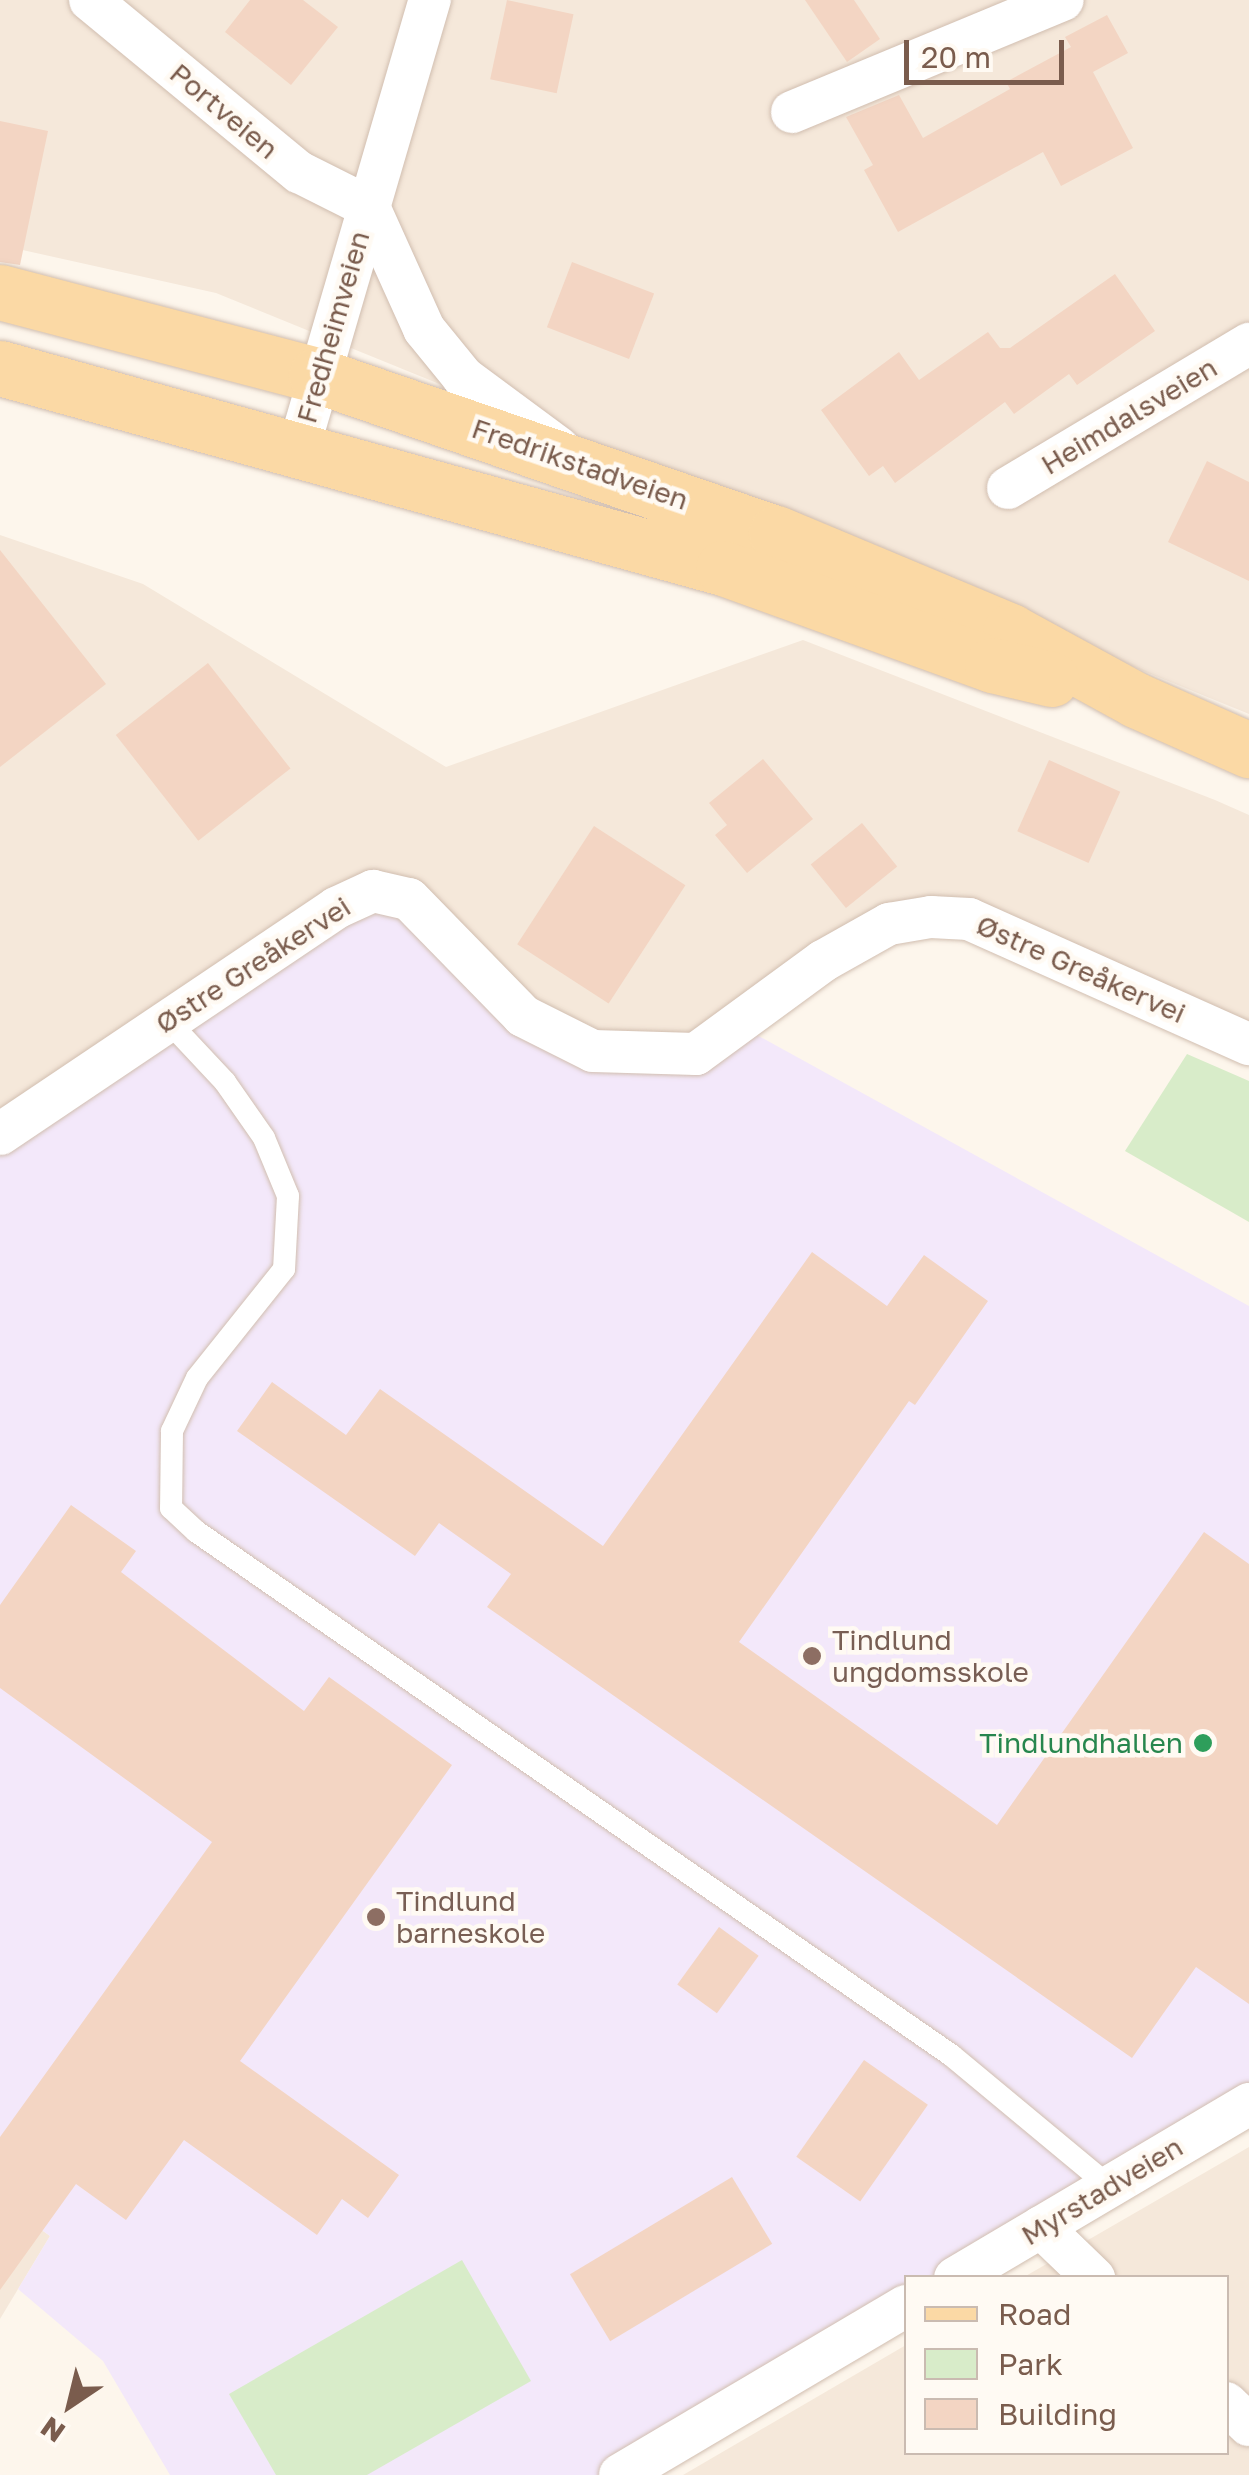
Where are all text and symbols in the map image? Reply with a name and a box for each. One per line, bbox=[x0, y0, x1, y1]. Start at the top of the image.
scale bar bbox=[909, 20, 1069, 82]
text: 20 m bbox=[921, 39, 991, 75]
street label: Portveien bbox=[163, 56, 285, 166]
street label: Fredheimveien bbox=[290, 227, 376, 427]
street label: Heimdalsveien bbox=[1035, 350, 1223, 482]
street label: Fredrikstadveien bbox=[467, 411, 693, 517]
street label: Østre Greåkervei bbox=[149, 890, 357, 1040]
street label: Østre Greåkervei bbox=[971, 908, 1191, 1030]
place label: Tindlund ungdomsskole bbox=[832, 1623, 1029, 1689]
marker: Tindlund ungdomsskole bbox=[801, 1645, 823, 1667]
place label: Tindlundhallen bbox=[979, 1726, 1183, 1760]
marker: Tindlundhallen bbox=[1192, 1732, 1214, 1754]
place label: Tindlund barneskole bbox=[396, 1884, 545, 1950]
marker: Tindlund barneskole bbox=[365, 1906, 387, 1928]
street label: Myrstadveien bbox=[1015, 2130, 1189, 2252]
legend bbox=[904, 2275, 1229, 2455]
text: Road bbox=[998, 2296, 1072, 2332]
text: Park bbox=[998, 2346, 1063, 2382]
north arrow bbox=[20, 2355, 120, 2455]
text: Building bbox=[998, 2396, 1117, 2432]
text: N bbox=[34, 2410, 71, 2450]

